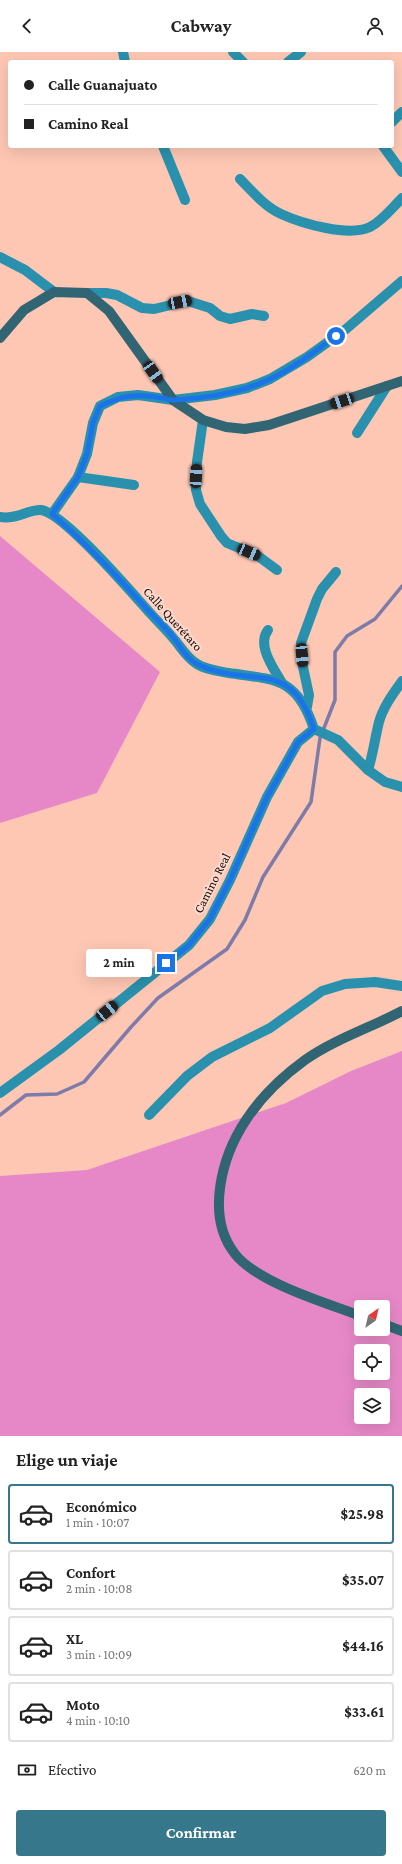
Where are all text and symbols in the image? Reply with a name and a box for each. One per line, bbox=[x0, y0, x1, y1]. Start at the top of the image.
icon: back bbox=[16, 15, 38, 37]
icon: person bbox=[364, 15, 386, 37]
text: Cabway bbox=[171, 16, 231, 36]
text: Calle Guanajuato bbox=[48, 77, 157, 93]
text: Camino Real bbox=[48, 116, 128, 132]
car bbox=[167, 294, 193, 310]
route start bbox=[327, 327, 345, 345]
car bbox=[141, 359, 165, 385]
car bbox=[329, 392, 355, 410]
car bbox=[189, 464, 203, 488]
car bbox=[236, 542, 262, 562]
street label: Calle Querétaro bbox=[140, 584, 206, 654]
car bbox=[295, 643, 309, 667]
street label: Camino Real bbox=[190, 850, 234, 916]
callout: 2 min bbox=[86, 949, 152, 977]
route end bbox=[157, 954, 175, 972]
text: 2 min bbox=[103, 955, 135, 970]
car bbox=[94, 999, 120, 1023]
north arrow bbox=[354, 1300, 390, 1336]
map controls bbox=[354, 1300, 390, 1424]
button: locate bbox=[354, 1344, 390, 1380]
button: layers bbox=[354, 1388, 390, 1424]
text: Elige un viaje bbox=[16, 1450, 118, 1470]
icon: car bbox=[18, 1496, 54, 1532]
text: Económico bbox=[66, 1499, 137, 1515]
text: $25.98 bbox=[341, 1506, 384, 1522]
text: 1 min · 10:07 bbox=[66, 1515, 129, 1530]
icon: car bbox=[18, 1562, 54, 1598]
text: Confort bbox=[66, 1565, 115, 1581]
text: $35.07 bbox=[342, 1572, 384, 1588]
text: 2 min · 10:08 bbox=[66, 1581, 132, 1596]
icon: car bbox=[18, 1628, 54, 1664]
text: XL bbox=[66, 1631, 83, 1647]
text: $44.16 bbox=[342, 1638, 384, 1654]
text: 3 min · 10:09 bbox=[66, 1647, 132, 1662]
icon: car bbox=[18, 1694, 54, 1730]
text: Moto bbox=[66, 1697, 100, 1713]
text: $33.61 bbox=[344, 1704, 384, 1720]
text: 4 min · 10:10 bbox=[66, 1713, 130, 1728]
icon: cash bbox=[16, 1759, 38, 1781]
text: Efectivo bbox=[48, 1762, 96, 1778]
text: 620 m bbox=[353, 1763, 386, 1778]
button: Confirmar bbox=[16, 1810, 386, 1856]

